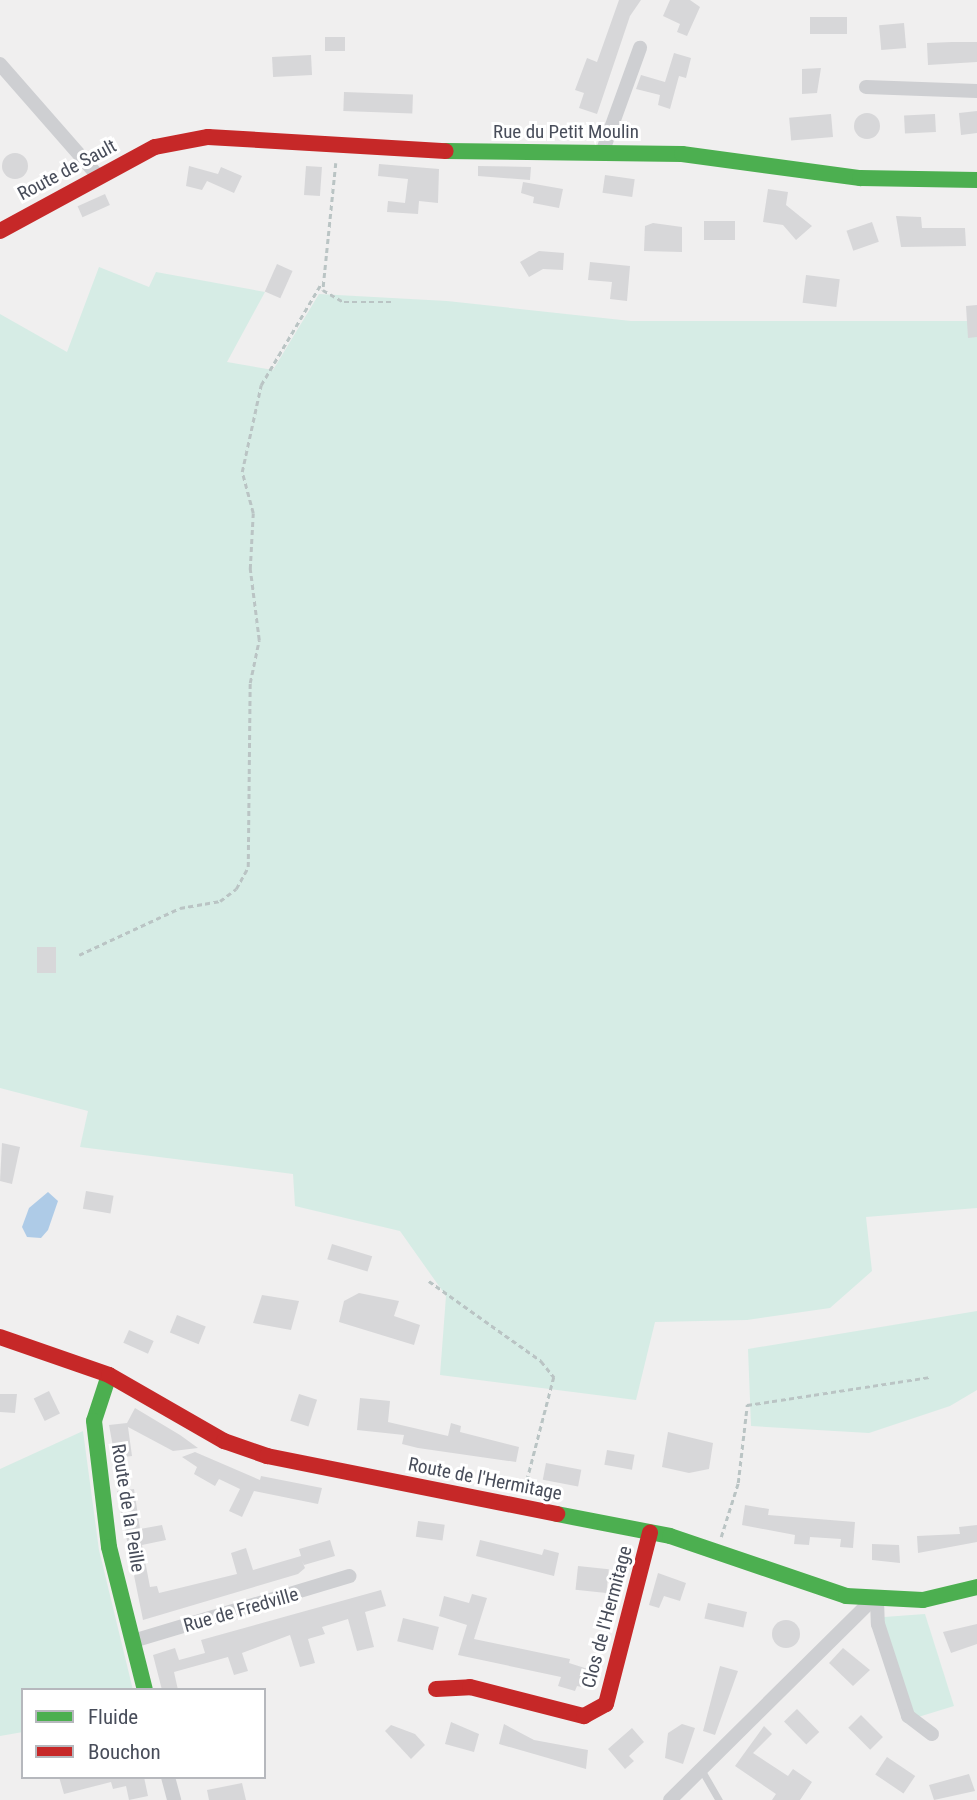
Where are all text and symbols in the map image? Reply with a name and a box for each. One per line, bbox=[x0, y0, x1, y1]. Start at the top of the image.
street label: Rue du Petit Moulin bbox=[493, 121, 639, 143]
street label: Route de Sault bbox=[14, 134, 120, 206]
street label: Route de la Peille bbox=[107, 1442, 149, 1574]
street label: Route de l'Hermitage bbox=[406, 1453, 564, 1505]
street label: Clos de l'Hermitage bbox=[577, 1543, 637, 1691]
street label: Rue de Fredville bbox=[181, 1583, 301, 1637]
legend bbox=[21, 1688, 266, 1779]
text: Fluide bbox=[88, 1705, 138, 1729]
text: Bouchon bbox=[88, 1740, 161, 1764]

